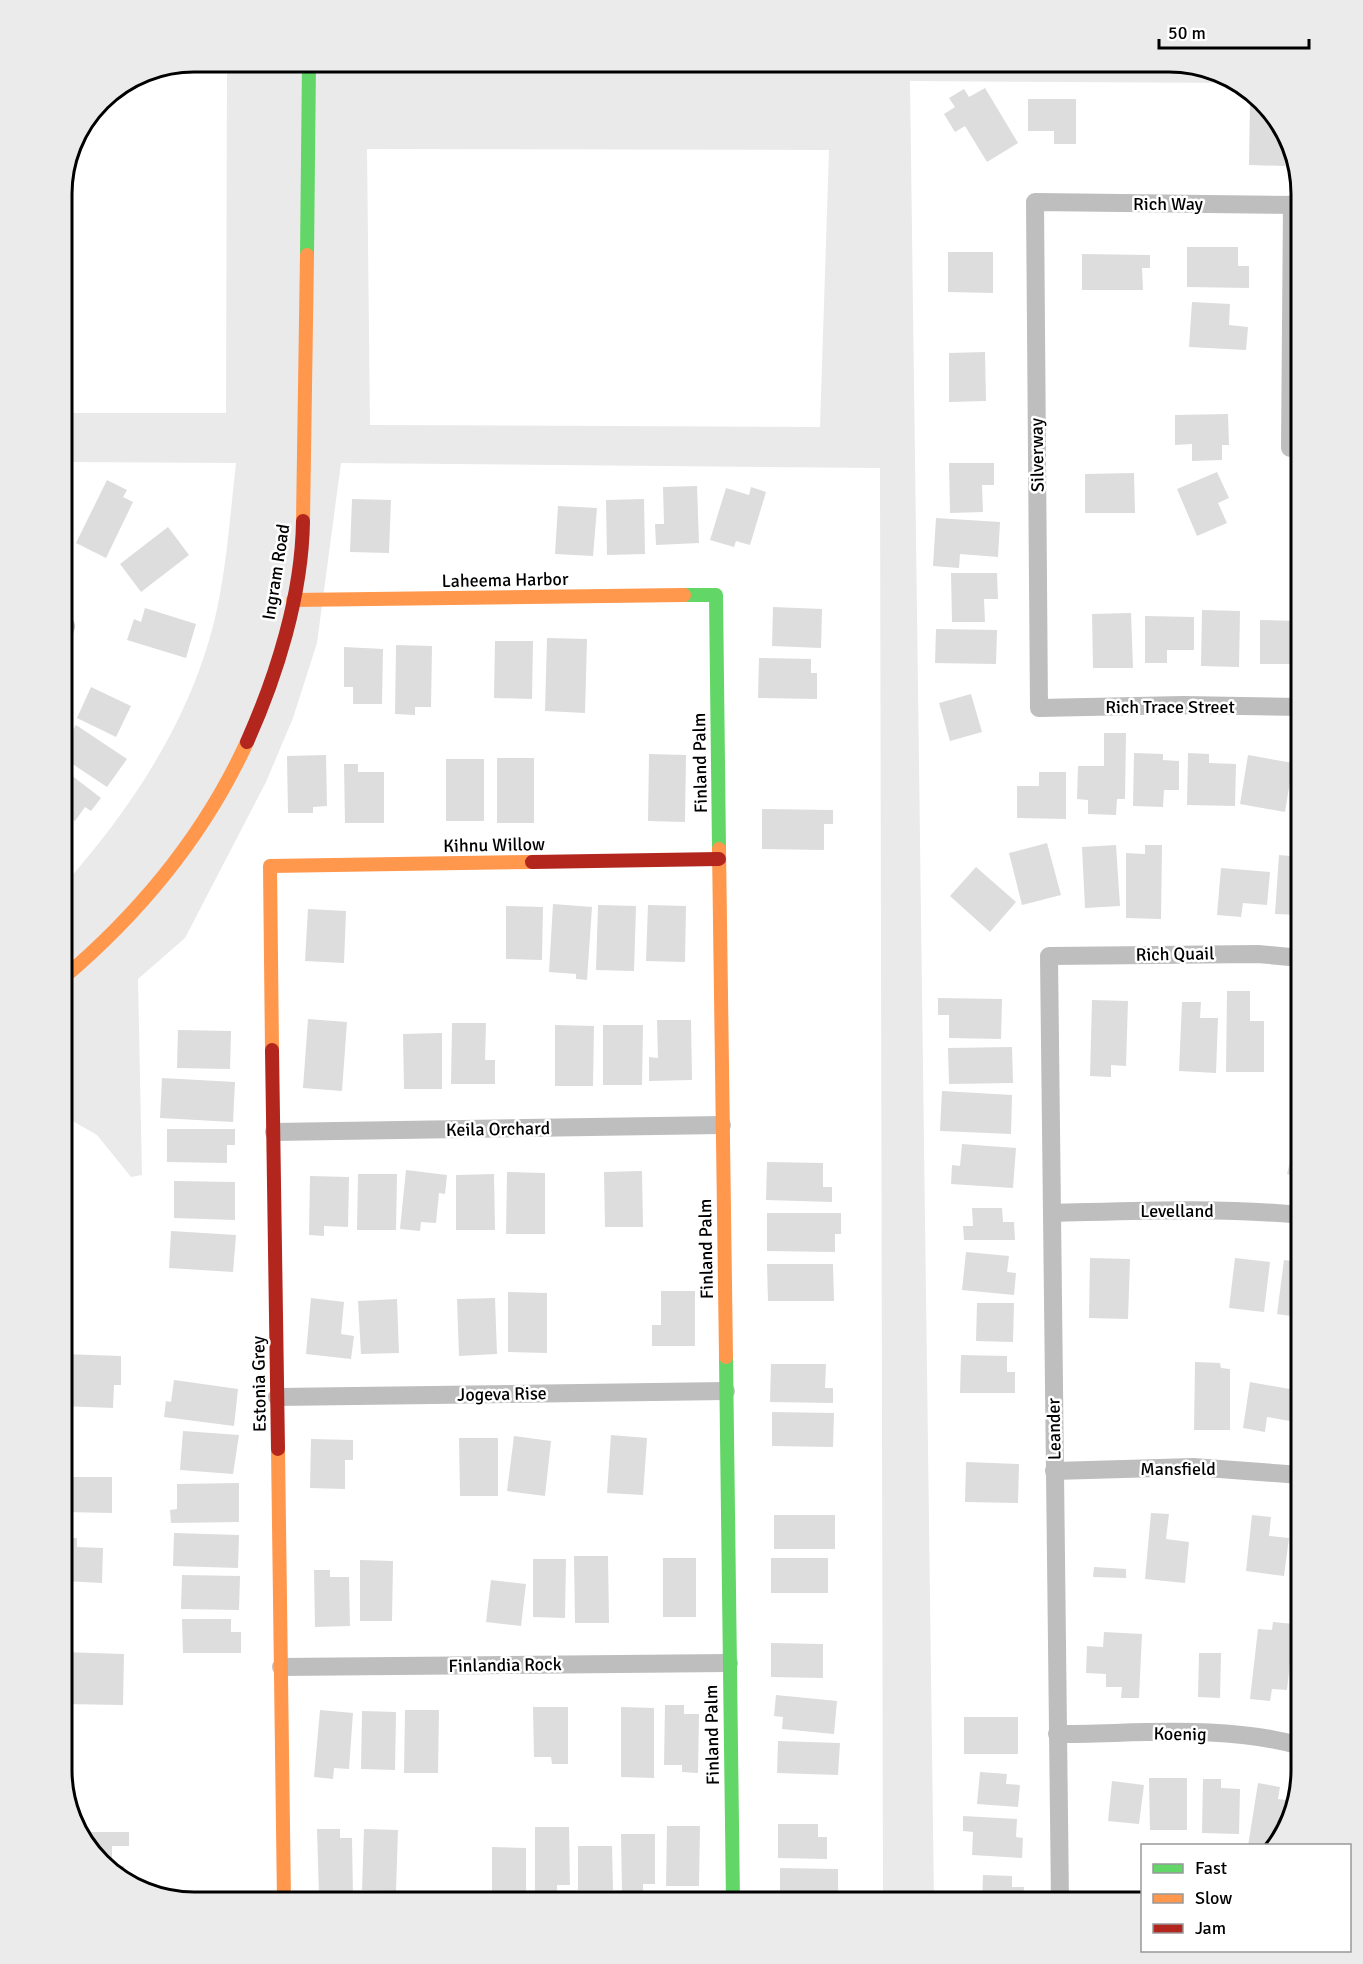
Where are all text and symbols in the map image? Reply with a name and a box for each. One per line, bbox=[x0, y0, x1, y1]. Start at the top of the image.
scale bar bbox=[1159, 12, 1309, 50]
text: 50 m bbox=[1168, 22, 1206, 44]
street label: Rich Way bbox=[1133, 193, 1204, 215]
street label: Silverway bbox=[1025, 417, 1049, 492]
street label: Ingram Road bbox=[258, 522, 294, 622]
street label: Laheema Harbor bbox=[441, 568, 569, 592]
street label: Rich Trace Street bbox=[1105, 696, 1235, 718]
street label: Finland Palm bbox=[688, 713, 712, 813]
street label: Kihnu Willow bbox=[443, 833, 545, 857]
street label: Rich Quail bbox=[1135, 942, 1215, 966]
street label: Keila Orchard bbox=[446, 1117, 550, 1141]
street label: Finland Palm bbox=[694, 1199, 718, 1299]
street label: Levelland bbox=[1140, 1200, 1214, 1222]
street label: Estonia Grey bbox=[247, 1335, 271, 1432]
street label: Jogeva Rise bbox=[457, 1382, 547, 1406]
street label: Leander bbox=[1042, 1397, 1066, 1460]
street label: Mansfield bbox=[1140, 1458, 1216, 1480]
street label: Finlandia Rock bbox=[448, 1653, 562, 1677]
street label: Finland Palm bbox=[700, 1685, 724, 1785]
street label: Koenig bbox=[1153, 1723, 1207, 1745]
legend bbox=[1141, 1844, 1351, 1952]
text: Fast bbox=[1195, 1857, 1227, 1879]
text: Slow bbox=[1195, 1887, 1232, 1909]
text: Jam bbox=[1195, 1917, 1226, 1939]

